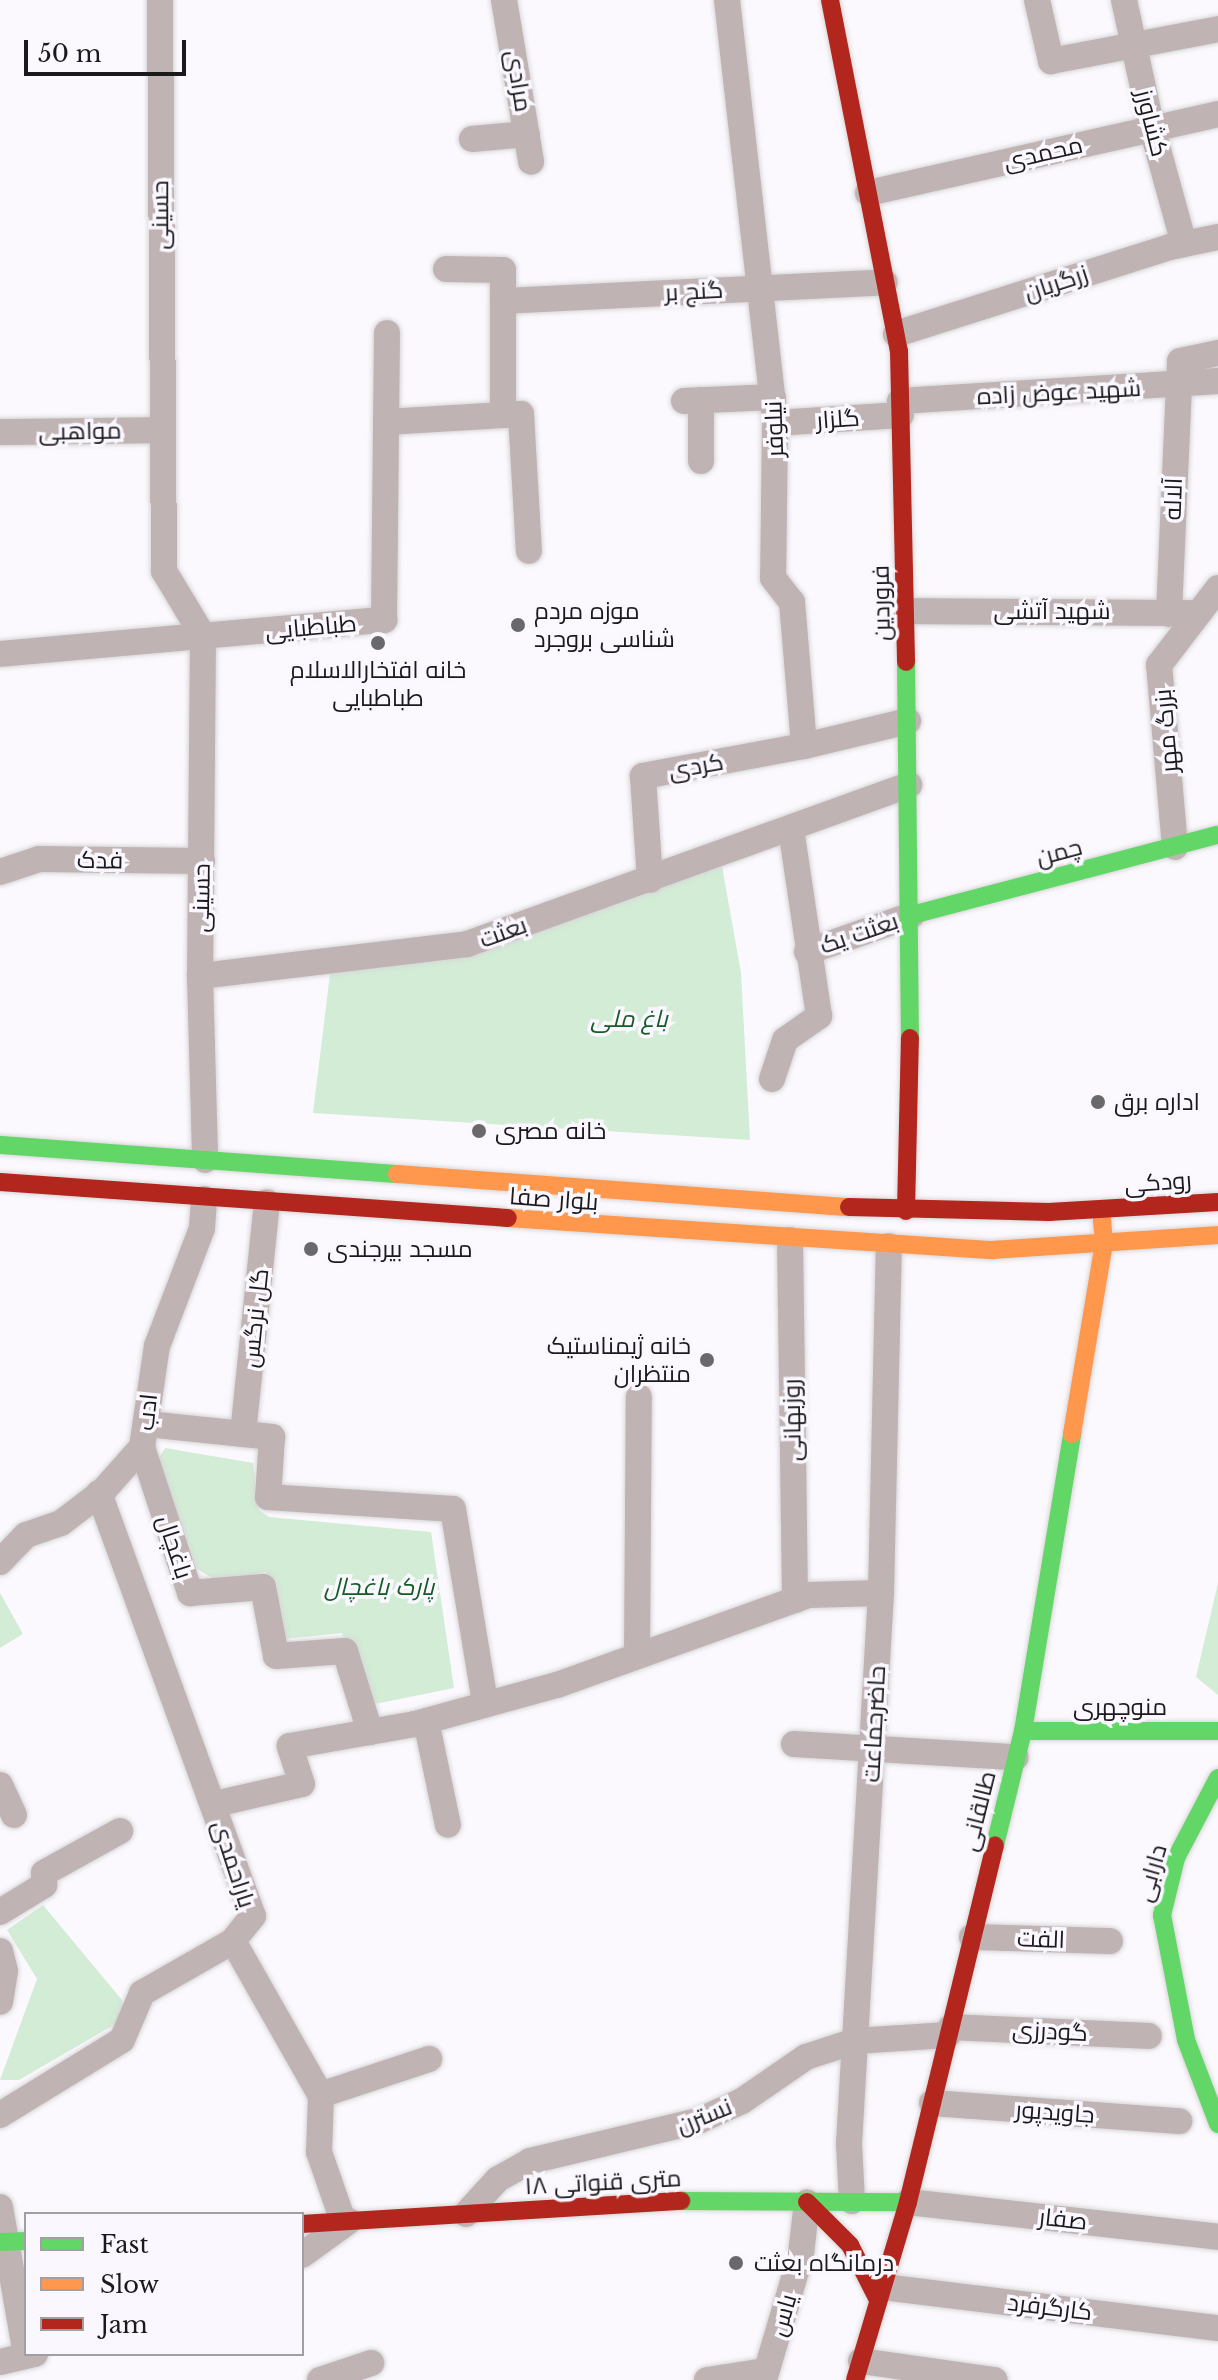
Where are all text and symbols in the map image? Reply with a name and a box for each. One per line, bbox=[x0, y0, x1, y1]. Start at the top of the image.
scale bar bbox=[28, 24, 190, 74]
text: 50 m bbox=[38, 39, 101, 68]
street label: مرادی bbox=[500, 48, 538, 114]
street label: کشاورز bbox=[1130, 86, 1174, 160]
street label: محمدی bbox=[1001, 130, 1085, 176]
street label: حسینی bbox=[146, 180, 174, 250]
street label: زرگریان bbox=[1020, 259, 1092, 307]
street label: گنج بر bbox=[664, 275, 724, 307]
street label: شهید عوض زاده bbox=[976, 373, 1142, 411]
street label: نیلوفر bbox=[759, 400, 789, 458]
street label: گلزار bbox=[815, 403, 861, 435]
street label: مواهبی bbox=[38, 416, 122, 446]
street label: آلاله bbox=[1158, 477, 1188, 521]
street label: فروردین bbox=[866, 565, 896, 641]
place label: موزه مردم شناسی بروجرد bbox=[534, 597, 675, 653]
street label: شهید آتشی bbox=[993, 597, 1111, 625]
street label: طباطبایی bbox=[264, 609, 358, 645]
marker: موزه مردم شناسی بروجرد bbox=[509, 616, 527, 634]
marker: خانه افتخارالاسلام طباطبایی bbox=[369, 634, 387, 652]
place label: خانه افتخارالاسلام طباطبایی bbox=[290, 656, 466, 712]
street label: بزرگ مهر bbox=[1148, 688, 1184, 774]
street label: کردی bbox=[666, 747, 726, 785]
street label: چمن bbox=[1033, 832, 1085, 872]
street label: فدک bbox=[77, 845, 123, 875]
street label: حسینی bbox=[186, 863, 216, 933]
street label: بعثت یک bbox=[816, 906, 902, 960]
street label: بعثت bbox=[475, 910, 531, 954]
park label: باغ ملی bbox=[590, 1005, 668, 1033]
place label: اداره برق bbox=[1114, 1088, 1200, 1116]
marker: اداره برق bbox=[1089, 1093, 1107, 1111]
place label: خانه مصری bbox=[495, 1117, 606, 1145]
marker: خانه مصری bbox=[470, 1122, 488, 1140]
street label: رودکی bbox=[1123, 1165, 1193, 1199]
street label: بلوار صفا bbox=[508, 1182, 600, 1216]
place label: مسجد بیرجندی bbox=[327, 1235, 473, 1263]
marker: مسجد بیرجندی bbox=[302, 1240, 320, 1258]
street label: گل نرگس bbox=[235, 1267, 275, 1369]
place label: خانه ژیمناستیک منتظران bbox=[547, 1332, 691, 1388]
marker: خانه ژیمناستیک منتظران bbox=[698, 1351, 716, 1369]
street label: روزبهانی bbox=[777, 1378, 807, 1462]
street label: ادب bbox=[131, 1392, 163, 1432]
street label: باغچال bbox=[151, 1512, 199, 1582]
park label: پارک باغچال bbox=[324, 1573, 434, 1601]
street label: حاضرجماعت bbox=[857, 1665, 891, 1783]
street label: منوچهری bbox=[1073, 1693, 1167, 1721]
street label: طالقانی bbox=[954, 1768, 1002, 1854]
street label: یاراحمدی bbox=[206, 1817, 262, 1911]
street label: دارابی bbox=[1129, 1841, 1173, 1905]
street label: الفت bbox=[1017, 1924, 1065, 1954]
street label: گودرزی bbox=[1011, 2015, 1089, 2047]
street label: نسترن bbox=[672, 2092, 736, 2140]
street label: جاویدپور bbox=[1014, 2095, 1096, 2129]
street label: ۱۸ متری قنواتی bbox=[524, 2164, 682, 2200]
street label: صفار bbox=[1037, 2202, 1089, 2236]
legend bbox=[24, 2212, 304, 2356]
text: Fast bbox=[100, 2230, 148, 2259]
place label: درمانگاه بعثت bbox=[754, 2249, 894, 2277]
marker: درمانگاه بعثت bbox=[725, 2252, 747, 2274]
text: Slow bbox=[100, 2270, 159, 2299]
street label: کارگرفرد bbox=[1006, 2288, 1094, 2326]
street label: یاس bbox=[763, 2291, 803, 2339]
text: Jam bbox=[100, 2310, 148, 2339]

